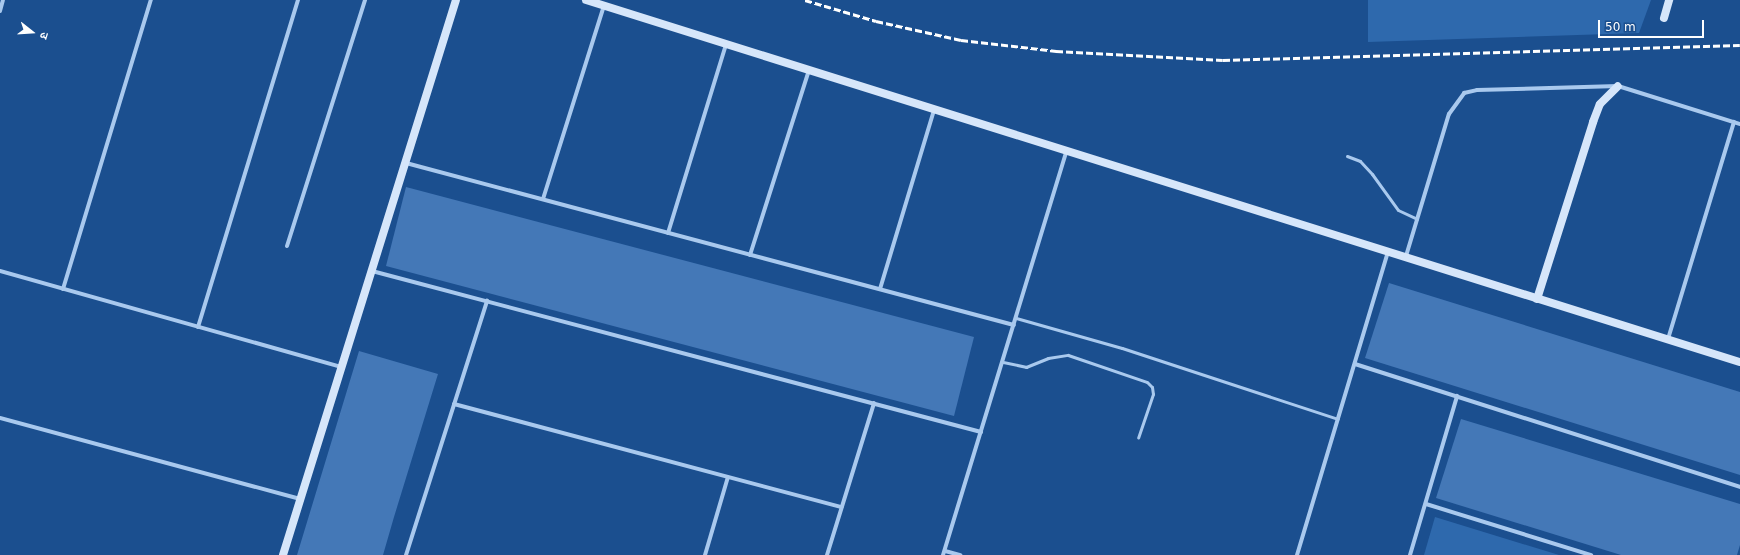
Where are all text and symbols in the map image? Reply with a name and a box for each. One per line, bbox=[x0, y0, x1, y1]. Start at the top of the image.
north arrow bbox=[12, 12, 52, 52]
scale bar bbox=[1600, 12, 1706, 38]
text: 50 m bbox=[1605, 20, 1636, 34]
text: उ bbox=[37, 31, 51, 41]

